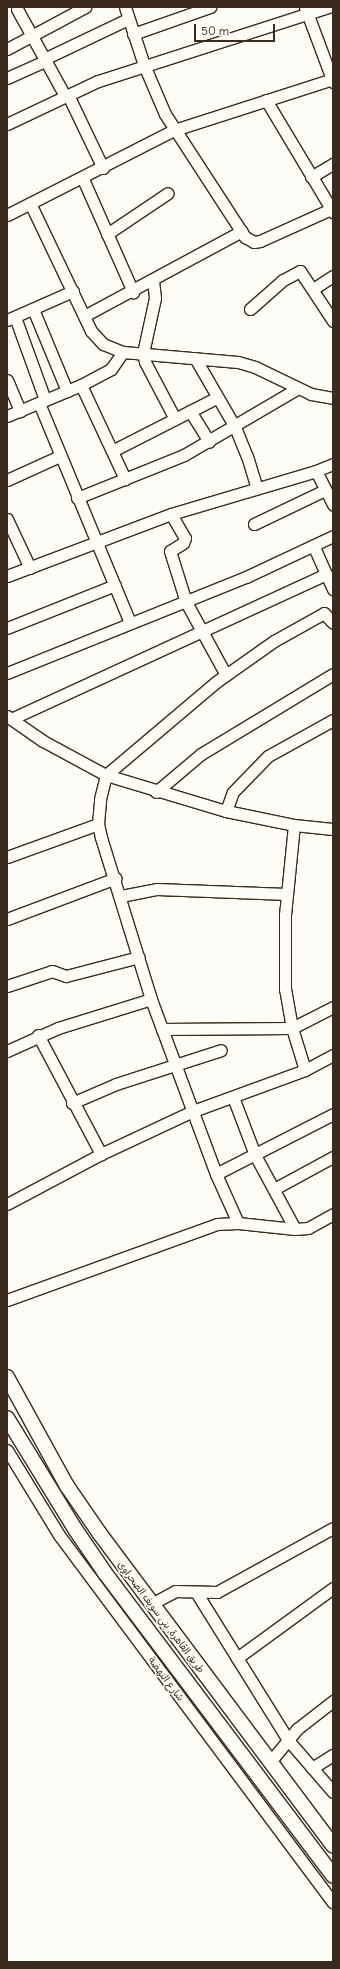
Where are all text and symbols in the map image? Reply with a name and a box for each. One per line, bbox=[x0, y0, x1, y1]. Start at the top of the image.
scale bar bbox=[196, 16, 277, 42]
text: 50 m bbox=[201, 23, 229, 38]
street label: طريق القاهرة, بنى سويف الصحراوى bbox=[115, 1559, 207, 1675]
street label: شارع النهضة bbox=[146, 1655, 186, 1703]

